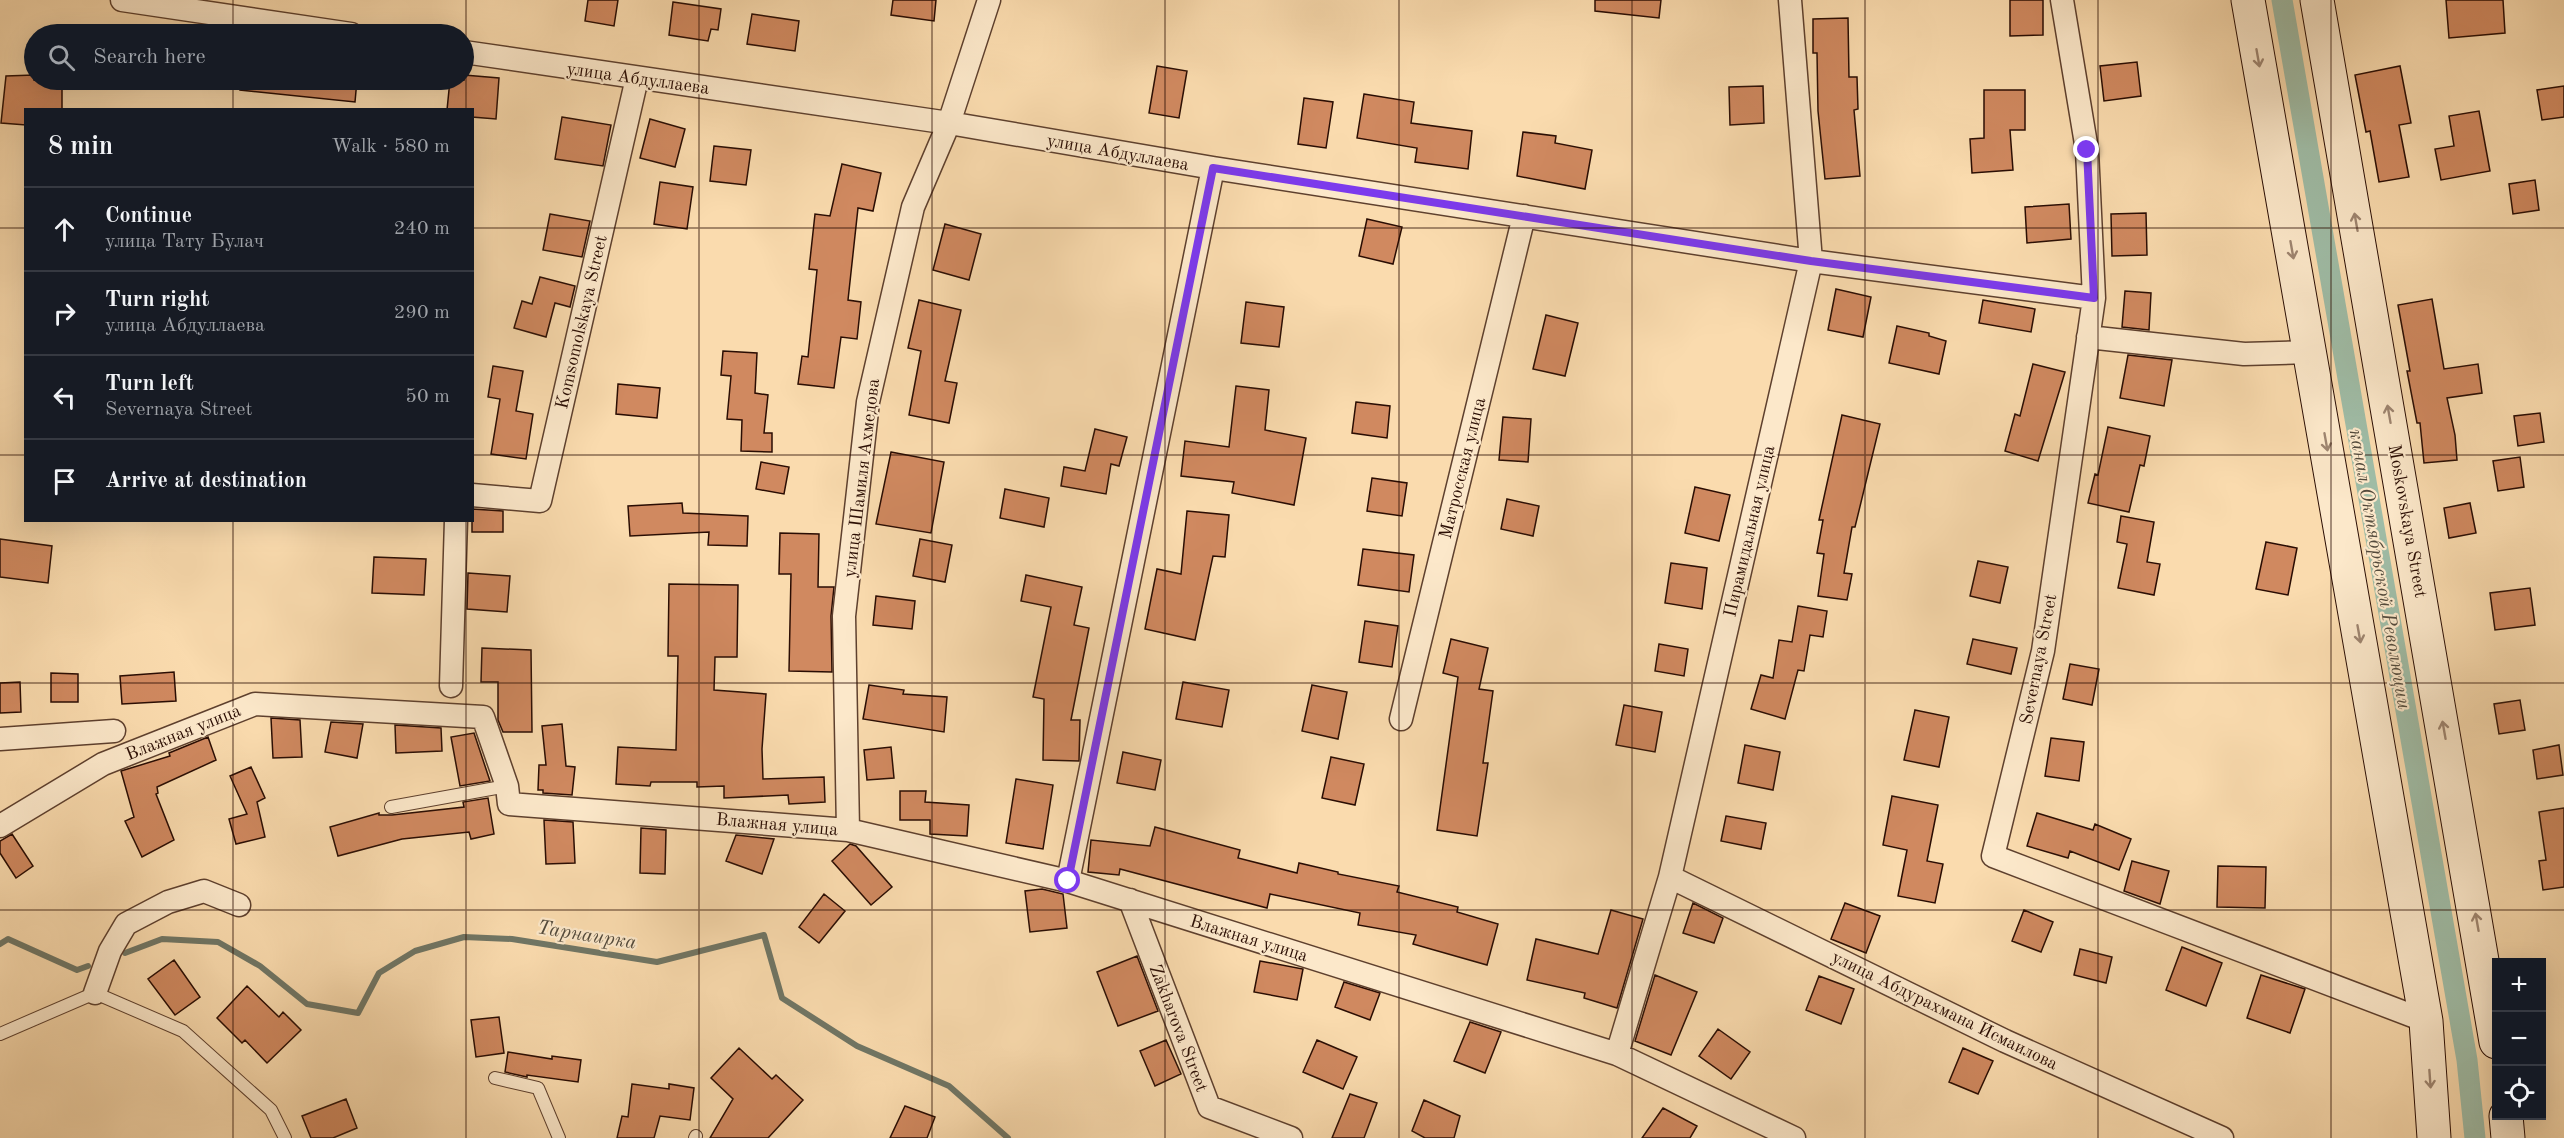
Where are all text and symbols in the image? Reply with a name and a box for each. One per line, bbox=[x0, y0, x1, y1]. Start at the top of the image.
search box bbox=[24, 24, 474, 90]
icon: search bbox=[45, 41, 78, 74]
text: Search here bbox=[93, 46, 206, 68]
one-way arrow bbox=[2253, 47, 2264, 67]
street label: улица Абдуллаева bbox=[565, 60, 710, 98]
street label: улица Абдуллаева bbox=[1045, 132, 1190, 174]
text: 8 min bbox=[48, 134, 113, 160]
route end bbox=[2073, 136, 2099, 162]
text: Walk · 580 m bbox=[331, 137, 450, 157]
text: Continue bbox=[105, 205, 192, 227]
one-way arrow bbox=[2350, 212, 2361, 232]
icon: ahead bbox=[48, 213, 81, 246]
text: 240 m bbox=[394, 219, 450, 239]
text: улица Тату Булач bbox=[105, 232, 264, 252]
street label: Komsomolskaya Street bbox=[553, 233, 611, 411]
one-way arrow bbox=[2287, 239, 2298, 259]
text: Turn right bbox=[105, 289, 209, 311]
icon: right bbox=[48, 297, 81, 330]
text: 290 m bbox=[394, 303, 450, 323]
text: улица Абдуллаева bbox=[105, 316, 265, 336]
text: Turn left bbox=[105, 373, 194, 395]
street label: улица Шамиля Ахмедова bbox=[841, 377, 883, 579]
icon: left bbox=[48, 381, 81, 414]
text: 50 m bbox=[405, 387, 450, 407]
street label: Матросская улица bbox=[1437, 396, 1489, 541]
text: Severnaya Street bbox=[105, 400, 252, 420]
one-way arrow bbox=[2383, 405, 2394, 424]
water label: канал Октябрьской Революции bbox=[2344, 428, 2414, 711]
one-way arrow bbox=[2320, 431, 2331, 451]
street label: Moskovskaya Street bbox=[2385, 443, 2429, 599]
street label: Пирамидальная улица bbox=[1721, 444, 1779, 619]
icon: arrive bbox=[48, 465, 81, 498]
text: Arrive at destination bbox=[105, 470, 307, 492]
street label: Severnaya Street bbox=[2017, 592, 2060, 726]
one-way arrow bbox=[2354, 624, 2365, 643]
street label: Влажная улица bbox=[123, 702, 244, 764]
one-way arrow bbox=[2438, 721, 2449, 741]
street label: Влажная улица bbox=[715, 811, 839, 839]
route start bbox=[1054, 867, 1080, 893]
street label: Влажная улица bbox=[1187, 912, 1310, 966]
one-way arrow bbox=[2471, 913, 2482, 933]
water label: Тарнаирка bbox=[536, 918, 638, 954]
street label: улица Абдурахмана Исмаилова bbox=[1829, 948, 2060, 1074]
map controls bbox=[2492, 958, 2546, 1120]
button: + bbox=[2492, 958, 2546, 1012]
street label: Zakharova Street bbox=[1146, 962, 1211, 1095]
button: − bbox=[2492, 1012, 2546, 1066]
button: locate bbox=[2492, 1066, 2546, 1120]
one-way arrow bbox=[2425, 1069, 2436, 1089]

